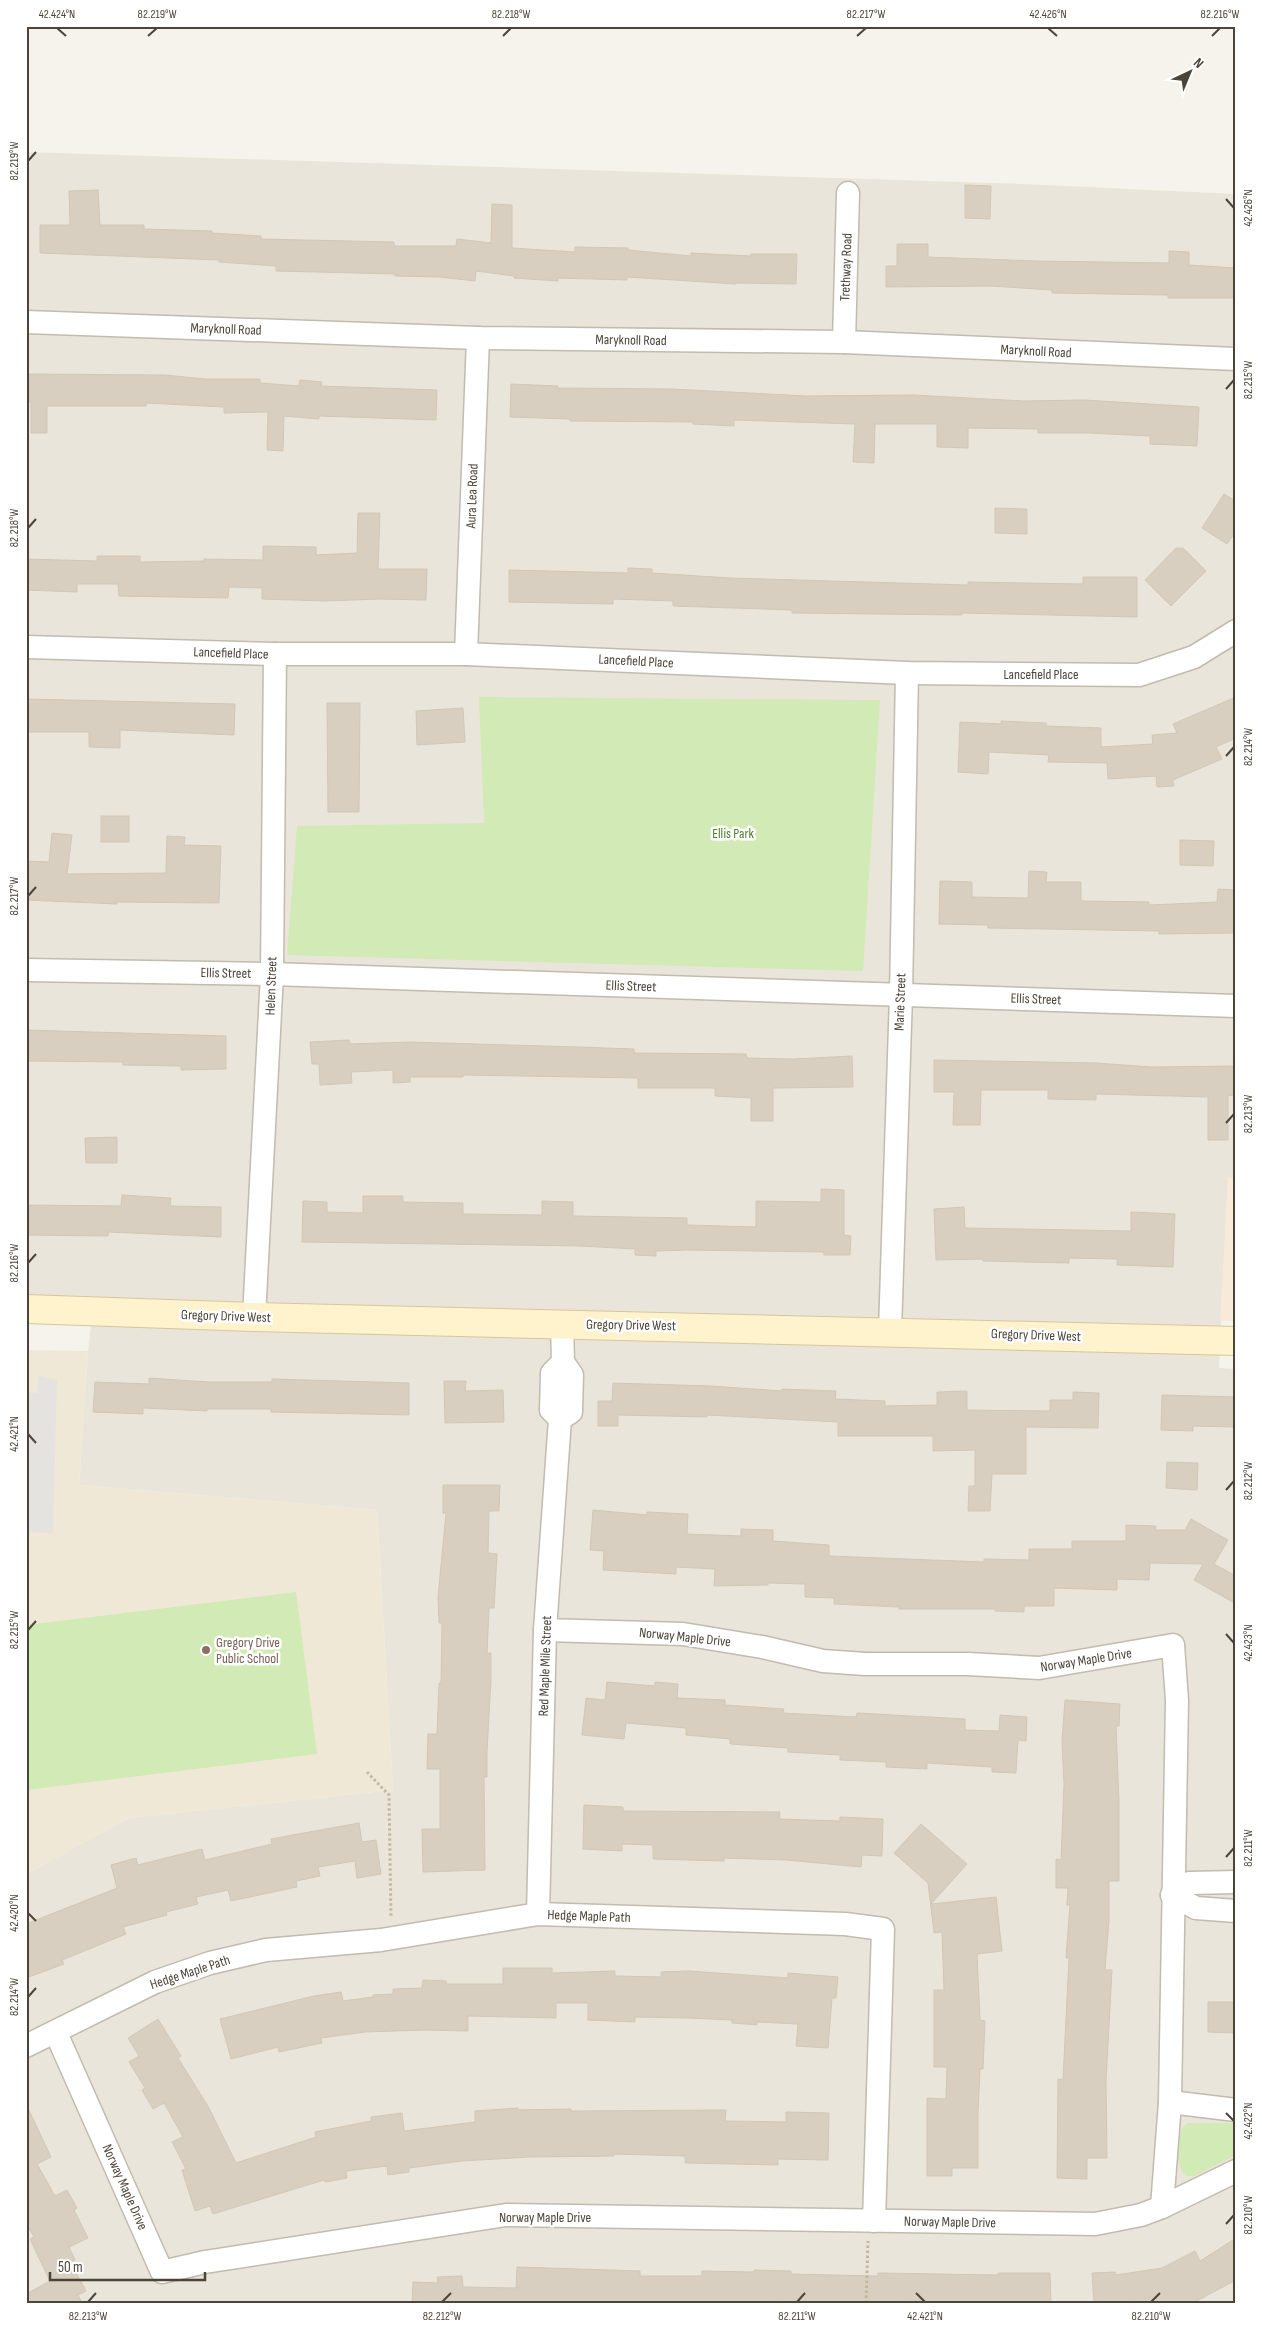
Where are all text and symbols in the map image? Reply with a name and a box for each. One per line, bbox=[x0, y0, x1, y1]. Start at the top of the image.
text: 42.424°N bbox=[39, 7, 75, 22]
text: 82.219°W bbox=[138, 7, 177, 22]
text: 82.218°W bbox=[492, 7, 531, 22]
text: 82.217°W bbox=[847, 7, 886, 22]
text: 42.426°N bbox=[1029, 7, 1067, 22]
text: 82.216°W bbox=[1201, 7, 1240, 22]
north arrow bbox=[1164, 48, 1214, 98]
text: N bbox=[1190, 54, 1207, 72]
text: 82.219°W bbox=[7, 141, 22, 180]
text: 42.426°N bbox=[1241, 189, 1256, 227]
street label: Trethway Road bbox=[836, 232, 856, 301]
street label: Maryknoll Road bbox=[190, 319, 262, 339]
street label: Maryknoll Road bbox=[595, 331, 667, 349]
street label: Maryknoll Road bbox=[1000, 341, 1072, 361]
text: 82.215°W bbox=[1241, 361, 1256, 399]
street label: Aura Lea Road bbox=[462, 463, 482, 530]
text: 82.218°W bbox=[7, 508, 22, 547]
street label: Lancefield Place bbox=[193, 643, 269, 663]
street label: Lancefield Place bbox=[598, 651, 674, 671]
street label: Lancefield Place bbox=[1003, 666, 1079, 683]
text: 82.214°W bbox=[1241, 728, 1256, 766]
park label: Ellis Park bbox=[712, 825, 754, 842]
text: 82.217°W bbox=[7, 876, 22, 915]
street label: Helen Street bbox=[261, 956, 281, 1016]
street label: Ellis Street bbox=[201, 964, 251, 982]
street label: Marie Street bbox=[890, 973, 910, 1031]
street label: Ellis Street bbox=[605, 977, 657, 995]
street label: Ellis Street bbox=[1010, 990, 1062, 1008]
text: 82.213°W bbox=[1241, 1095, 1256, 1133]
text: 82.216°W bbox=[7, 1243, 22, 1282]
street label: Gregory Drive West bbox=[181, 1306, 271, 1326]
street label: Gregory Drive West bbox=[586, 1316, 676, 1334]
street label: Gregory Drive West bbox=[991, 1325, 1081, 1345]
text: 42.421°N bbox=[7, 1416, 22, 1452]
text: 82.212°W bbox=[1241, 1461, 1256, 1500]
text: 82.215°W bbox=[7, 1611, 22, 1649]
street label: Red Maple Mile Street bbox=[535, 1615, 555, 1717]
street label: Norway Maple Drive bbox=[638, 1624, 732, 1650]
text: 42.423°N bbox=[1241, 1624, 1256, 1662]
place label: Gregory Drive Public School bbox=[216, 1634, 280, 1667]
marker: Gregory Drive Public School bbox=[200, 1644, 212, 1656]
street label: Norway Maple Drive bbox=[1039, 1644, 1133, 1676]
text: 82.211°W bbox=[1241, 1829, 1256, 1867]
text: 42.420°N bbox=[7, 1894, 22, 1932]
street label: Hedge Maple Path bbox=[547, 1906, 631, 1926]
street label: Hedge Maple Path bbox=[148, 1951, 232, 1993]
text: 82.214°W bbox=[7, 1978, 22, 2016]
text: 42.422°N bbox=[1241, 2103, 1256, 2139]
street label: Norway Maple Drive bbox=[98, 2141, 152, 2233]
text: 82.210°W bbox=[1241, 2195, 1256, 2234]
street label: Norway Maple Drive bbox=[499, 2209, 591, 2226]
street label: Norway Maple Drive bbox=[904, 2213, 996, 2231]
scale bar bbox=[50, 2249, 205, 2281]
text: 50 m bbox=[58, 2258, 83, 2277]
text: 82.213°W bbox=[69, 2309, 107, 2324]
text: 82.212°W bbox=[423, 2309, 462, 2324]
text: 82.211°W bbox=[778, 2309, 816, 2324]
text: 42.421°N bbox=[907, 2309, 943, 2324]
text: 82.210°W bbox=[1132, 2309, 1171, 2324]

